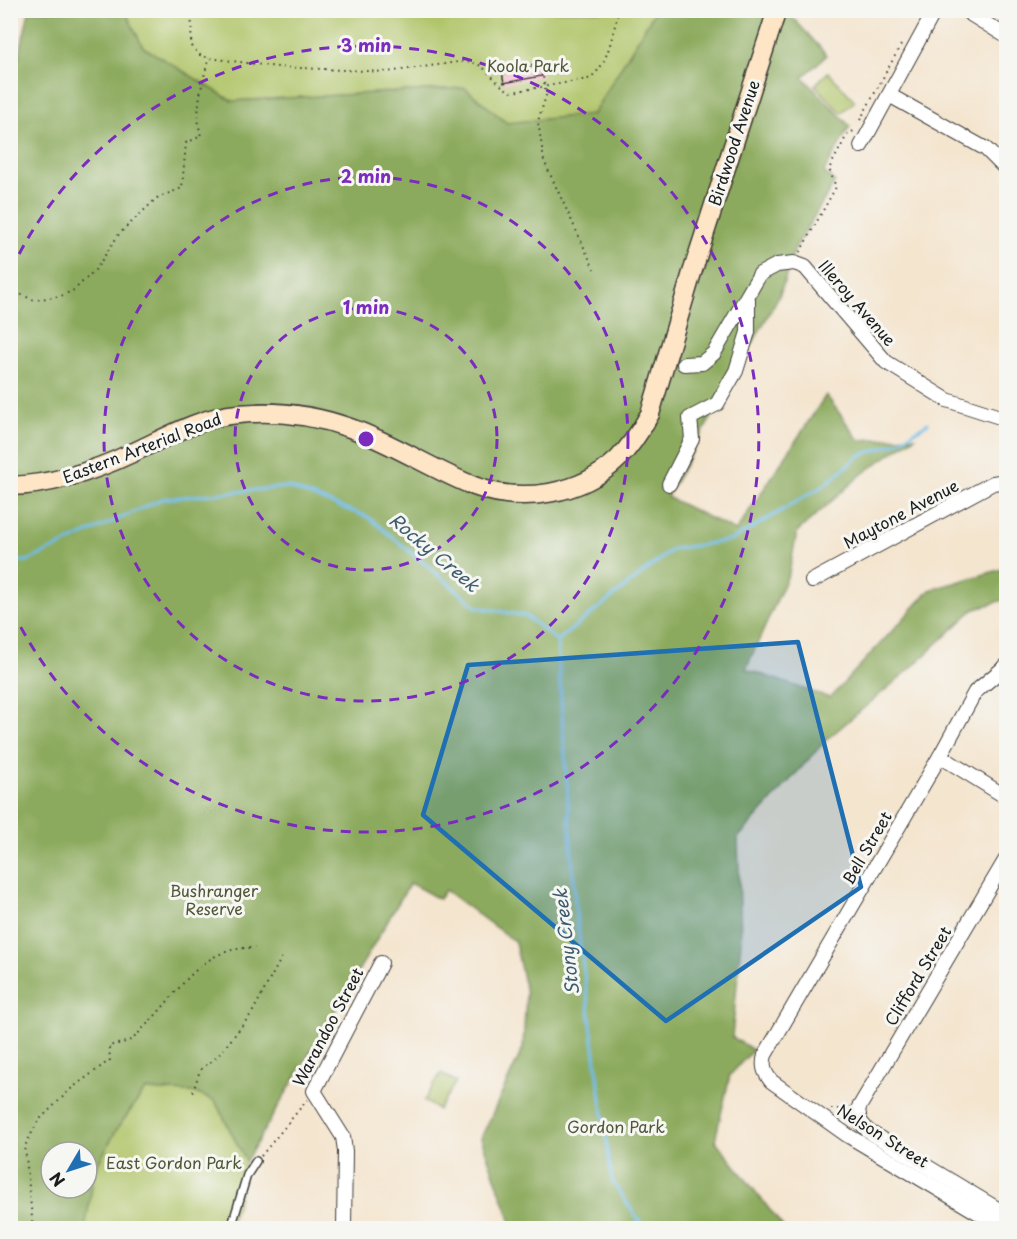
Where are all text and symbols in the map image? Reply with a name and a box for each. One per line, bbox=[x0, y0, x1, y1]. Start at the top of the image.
text: 3 min bbox=[341, 31, 391, 58]
park label: Koola Park bbox=[487, 53, 570, 77]
street label: Birdwood Avenue bbox=[701, 76, 765, 209]
text: 2 min bbox=[341, 162, 391, 189]
street label: Illeroy Avenue bbox=[814, 254, 902, 351]
text: 1 min bbox=[343, 293, 389, 320]
street label: Eastern Arterial Road bbox=[59, 406, 225, 488]
centre of rings bbox=[356, 429, 376, 449]
street label: Maytone Avenue bbox=[839, 472, 963, 554]
water label: Rocky Creek bbox=[384, 506, 487, 598]
street label: Bell Street bbox=[835, 806, 897, 889]
park label: Bushranger Reserve bbox=[170, 878, 259, 920]
water label: Stony Creek bbox=[545, 886, 585, 997]
street label: Clifford Street bbox=[878, 921, 957, 1030]
street label: Warandoo Street bbox=[286, 963, 369, 1090]
street label: Nelson Street bbox=[833, 1097, 934, 1173]
park label: Gordon Park bbox=[567, 1114, 665, 1138]
north arrow bbox=[39, 1140, 99, 1200]
park label: East Gordon Park bbox=[106, 1150, 242, 1174]
text: N bbox=[43, 1168, 70, 1193]

